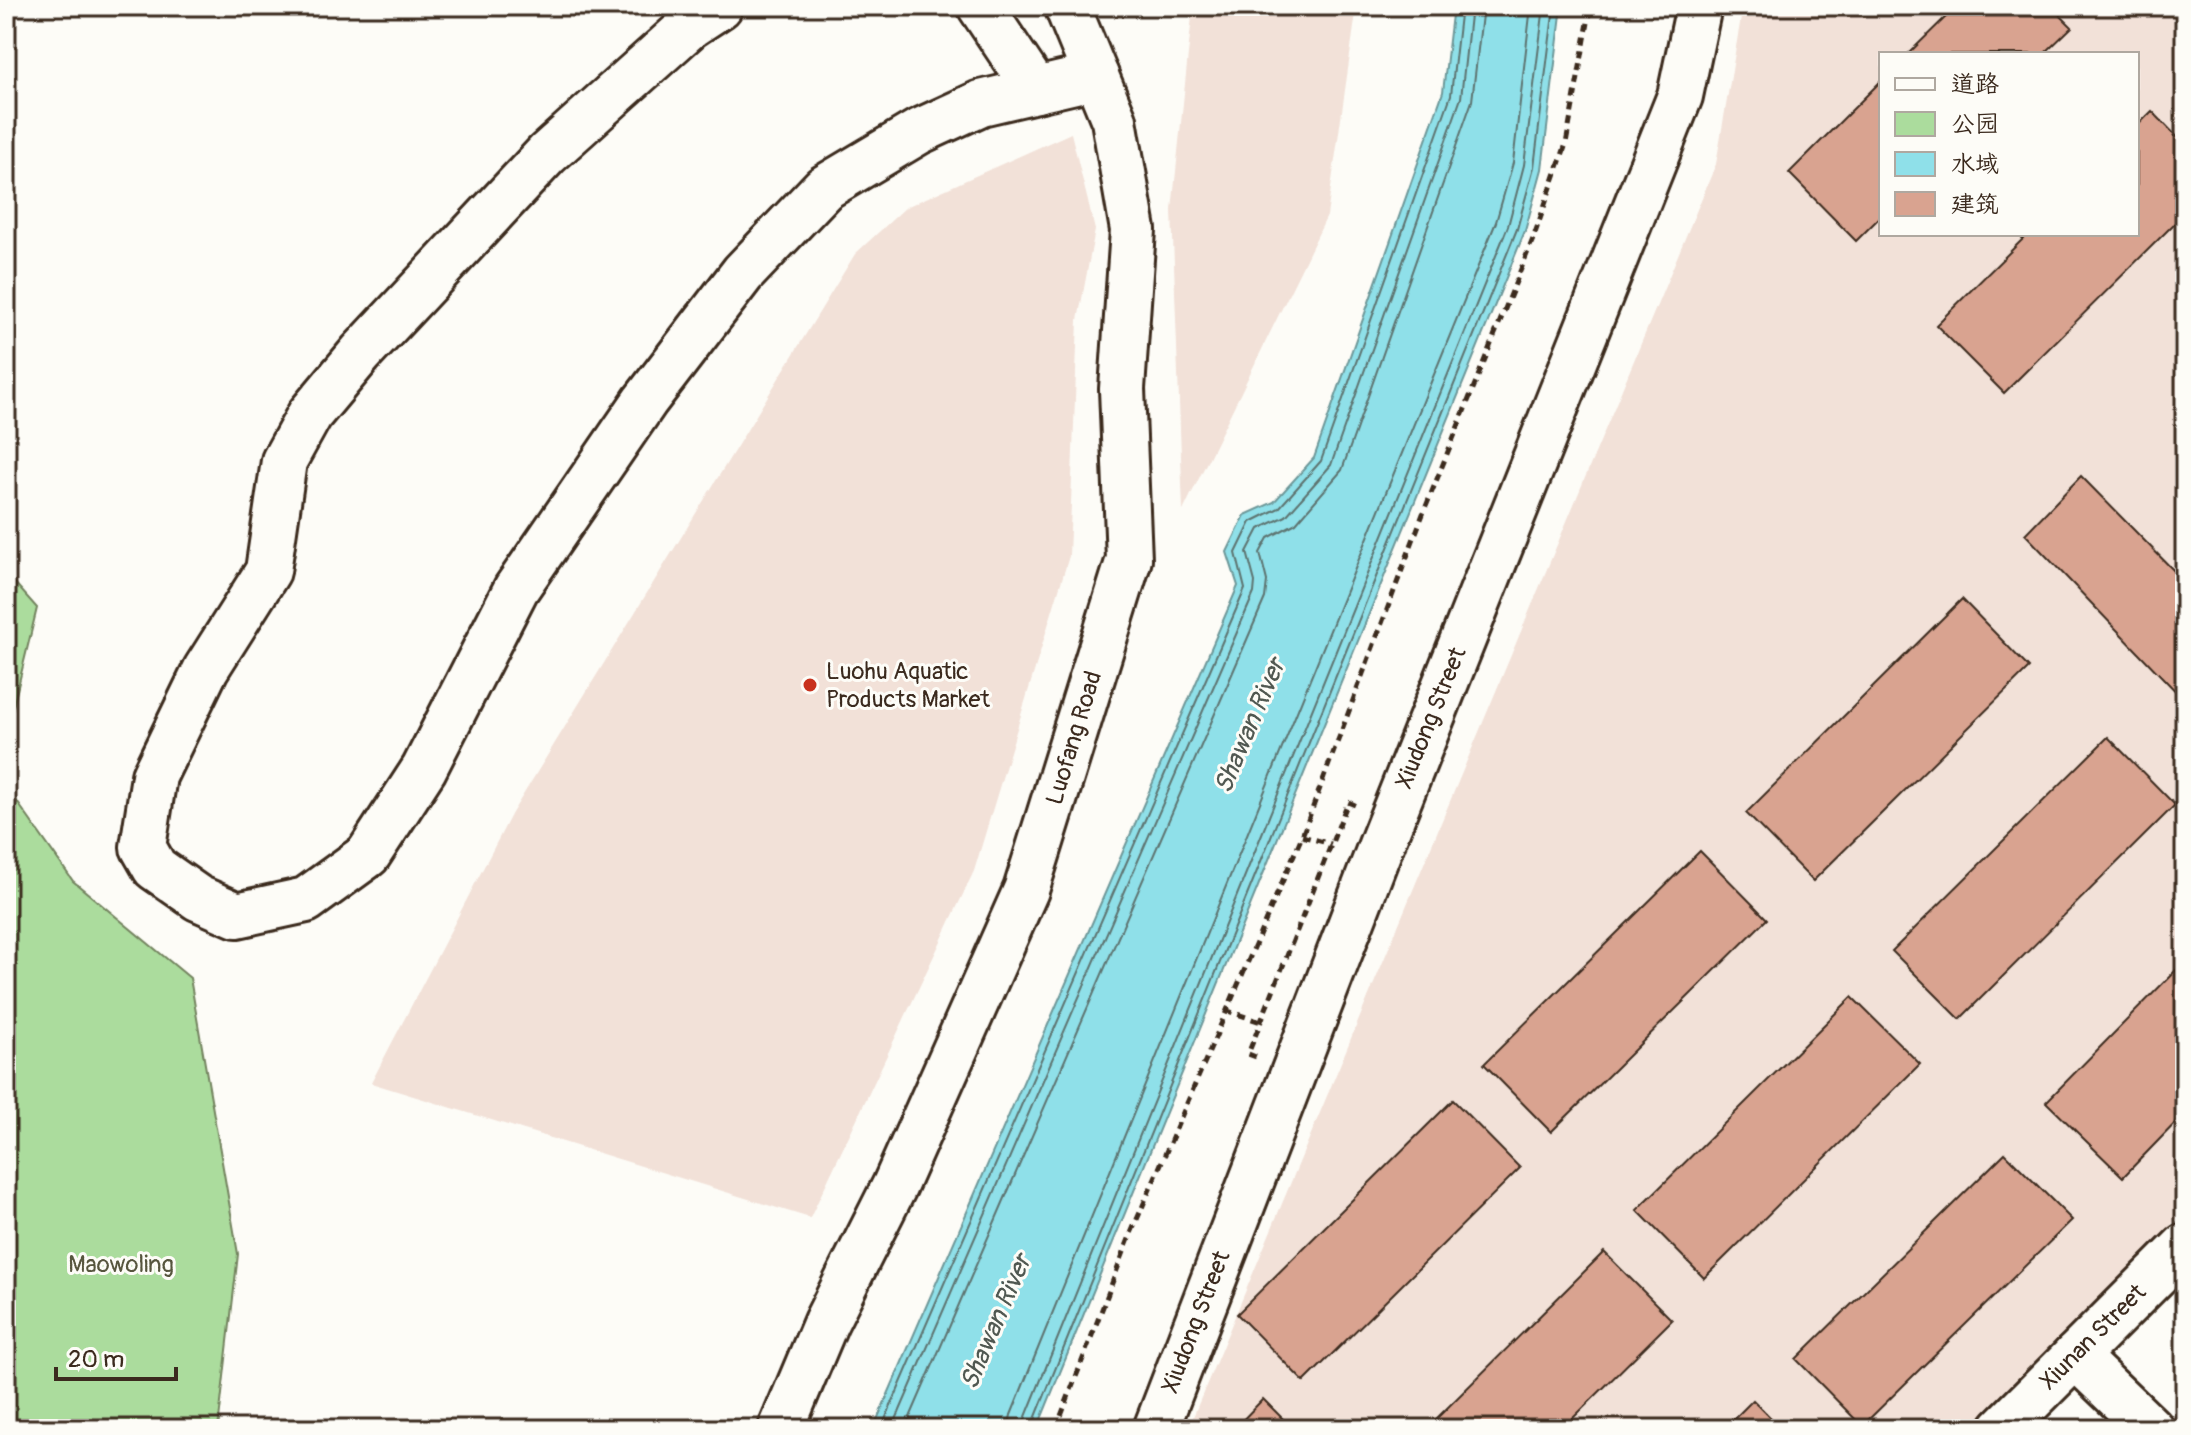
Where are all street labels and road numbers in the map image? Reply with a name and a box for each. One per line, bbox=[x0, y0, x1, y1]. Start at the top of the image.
street label: Xiudong Street bbox=[1389, 643, 1473, 793]
street label: Luofang Road bbox=[1040, 668, 1108, 808]
street label: Xiudong Street bbox=[1156, 1247, 1236, 1397]
street label: Xiunan Street bbox=[2034, 1278, 2152, 1396]

